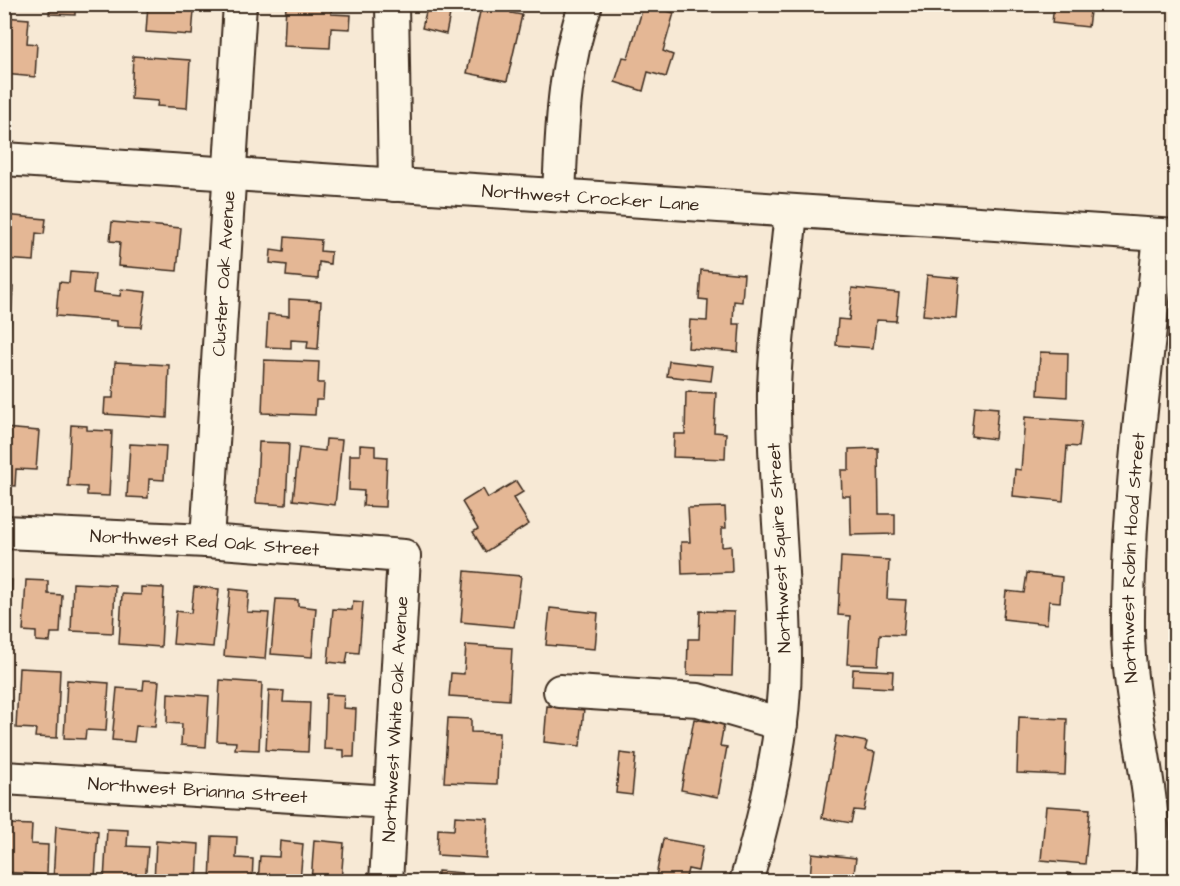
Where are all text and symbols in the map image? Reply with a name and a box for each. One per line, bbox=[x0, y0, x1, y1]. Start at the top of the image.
street label: Northwest Crocker Lane bbox=[481, 178, 701, 218]
street label: Cluster Oak Avenue bbox=[206, 190, 242, 357]
street label: Northwest Robin Hood Street bbox=[1116, 431, 1152, 684]
street label: Northwest Squire Street bbox=[761, 442, 797, 654]
street label: Northwest Red Oak Street bbox=[90, 524, 321, 563]
street label: Northwest White Oak Avenue bbox=[377, 595, 414, 843]
street label: Northwest Brianna Street bbox=[87, 771, 309, 810]

